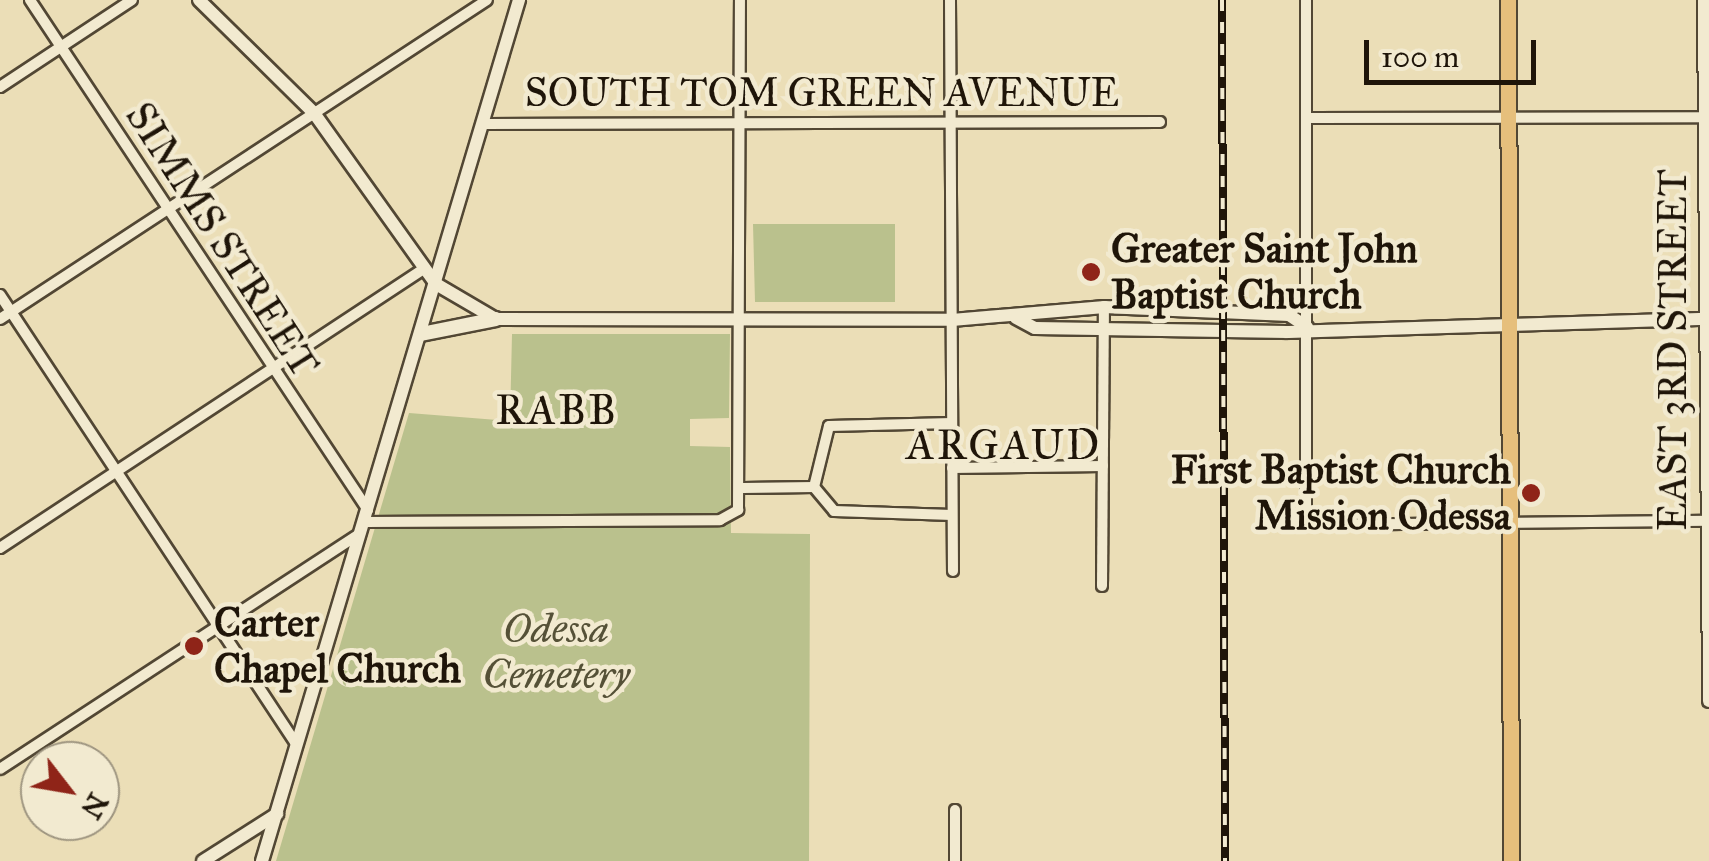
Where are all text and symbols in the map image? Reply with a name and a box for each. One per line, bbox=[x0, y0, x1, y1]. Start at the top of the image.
scale bar bbox=[1369, 20, 1542, 82]
text: 100 m bbox=[1381, 39, 1459, 75]
street label: SOUTH TOM GREEN AVENUE bbox=[525, 69, 1119, 117]
street label: SIMMS STREET bbox=[115, 94, 329, 386]
street label: EAST 3RD STREET bbox=[1649, 169, 1697, 531]
place label: Greater Saint John Baptist Church bbox=[1111, 225, 1418, 319]
marker: Greater Saint John Baptist Church bbox=[1080, 261, 1102, 283]
district label: RABB bbox=[495, 385, 619, 435]
district label: ARGAUD bbox=[906, 420, 1102, 470]
place label: First Baptist Church Mission Odessa bbox=[1171, 446, 1511, 540]
marker: First Baptist Church Mission Odessa bbox=[1520, 482, 1542, 504]
place label: Carter Chapel Church bbox=[214, 599, 461, 693]
park label: Odessa Cemetery bbox=[482, 605, 630, 699]
marker: Carter Chapel Church bbox=[183, 635, 205, 657]
north arrow bbox=[20, 741, 120, 841]
text: N bbox=[73, 786, 116, 825]

